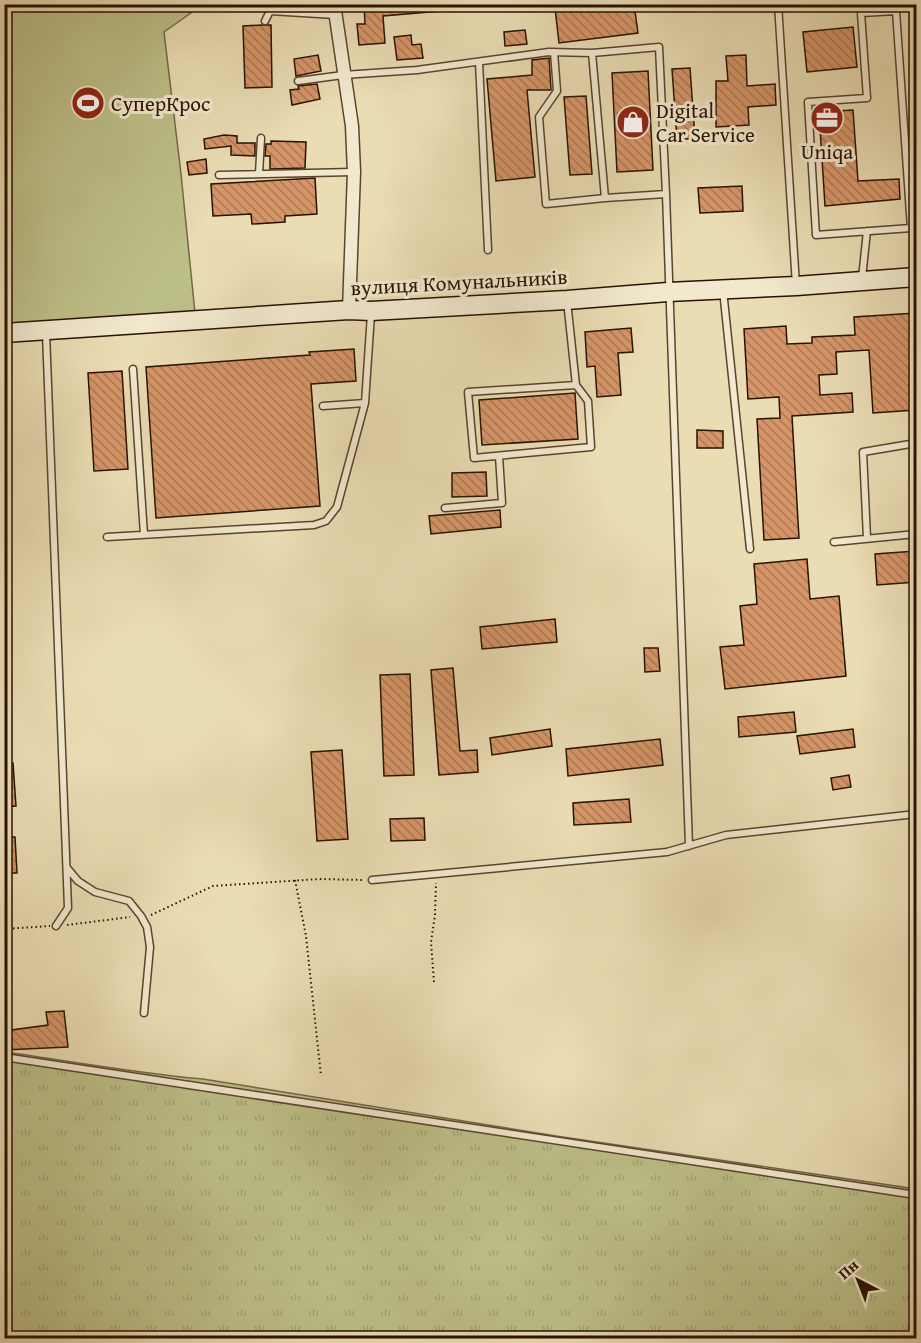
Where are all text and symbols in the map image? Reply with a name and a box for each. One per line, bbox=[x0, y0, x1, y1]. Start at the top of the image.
sports icon: СуперКрос bbox=[70, 85, 106, 121]
place label: СуперКрос bbox=[111, 88, 210, 119]
place label: Digital Car Service bbox=[656, 95, 755, 150]
office icon: Uniqa bbox=[809, 100, 845, 136]
shop icon: Digital Car Service bbox=[615, 104, 651, 140]
place label: Uniqa bbox=[801, 136, 853, 167]
street label: вулиця Комунальників bbox=[350, 261, 568, 303]
north arrow bbox=[828, 1250, 888, 1310]
text: Пн bbox=[832, 1253, 864, 1285]

